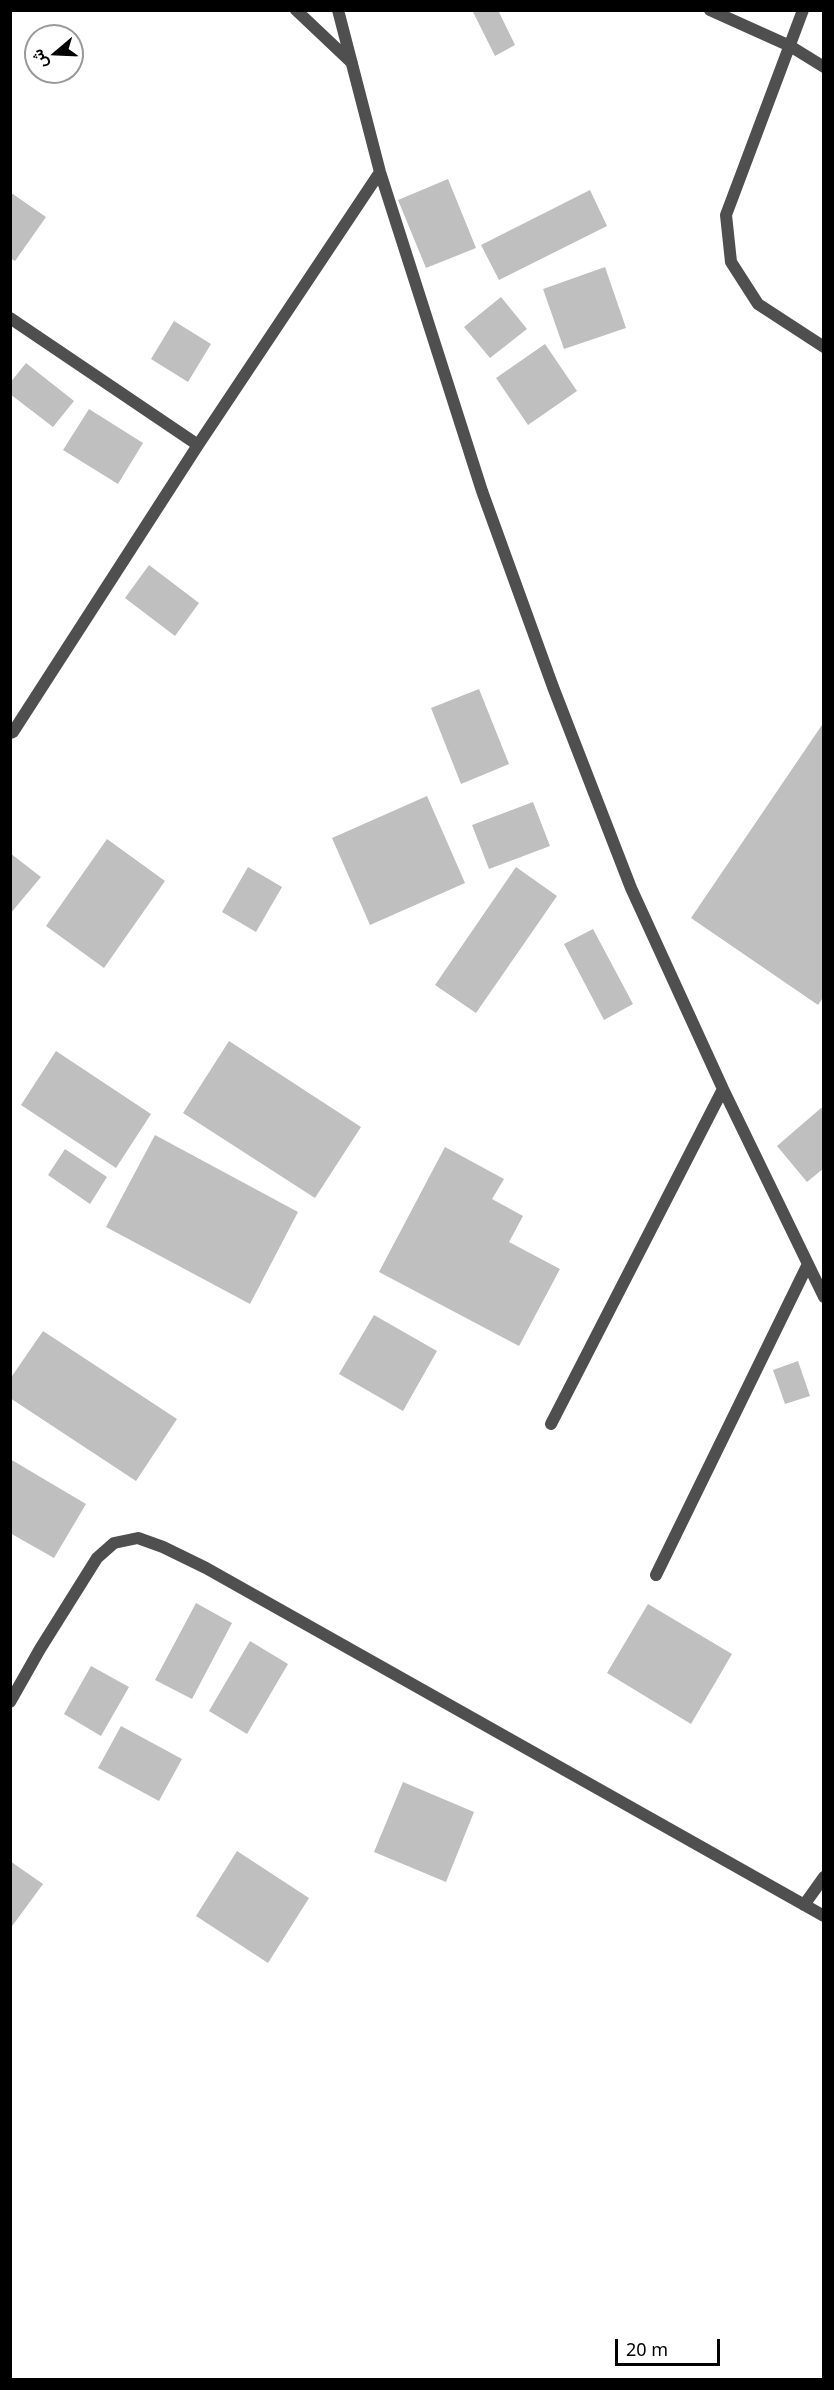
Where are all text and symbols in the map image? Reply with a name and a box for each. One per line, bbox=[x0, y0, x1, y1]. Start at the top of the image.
north arrow bbox=[24, 24, 84, 84]
text: ش bbox=[25, 47, 52, 72]
scale bar bbox=[618, 2327, 723, 2365]
text: 20 m bbox=[626, 2337, 668, 2361]

